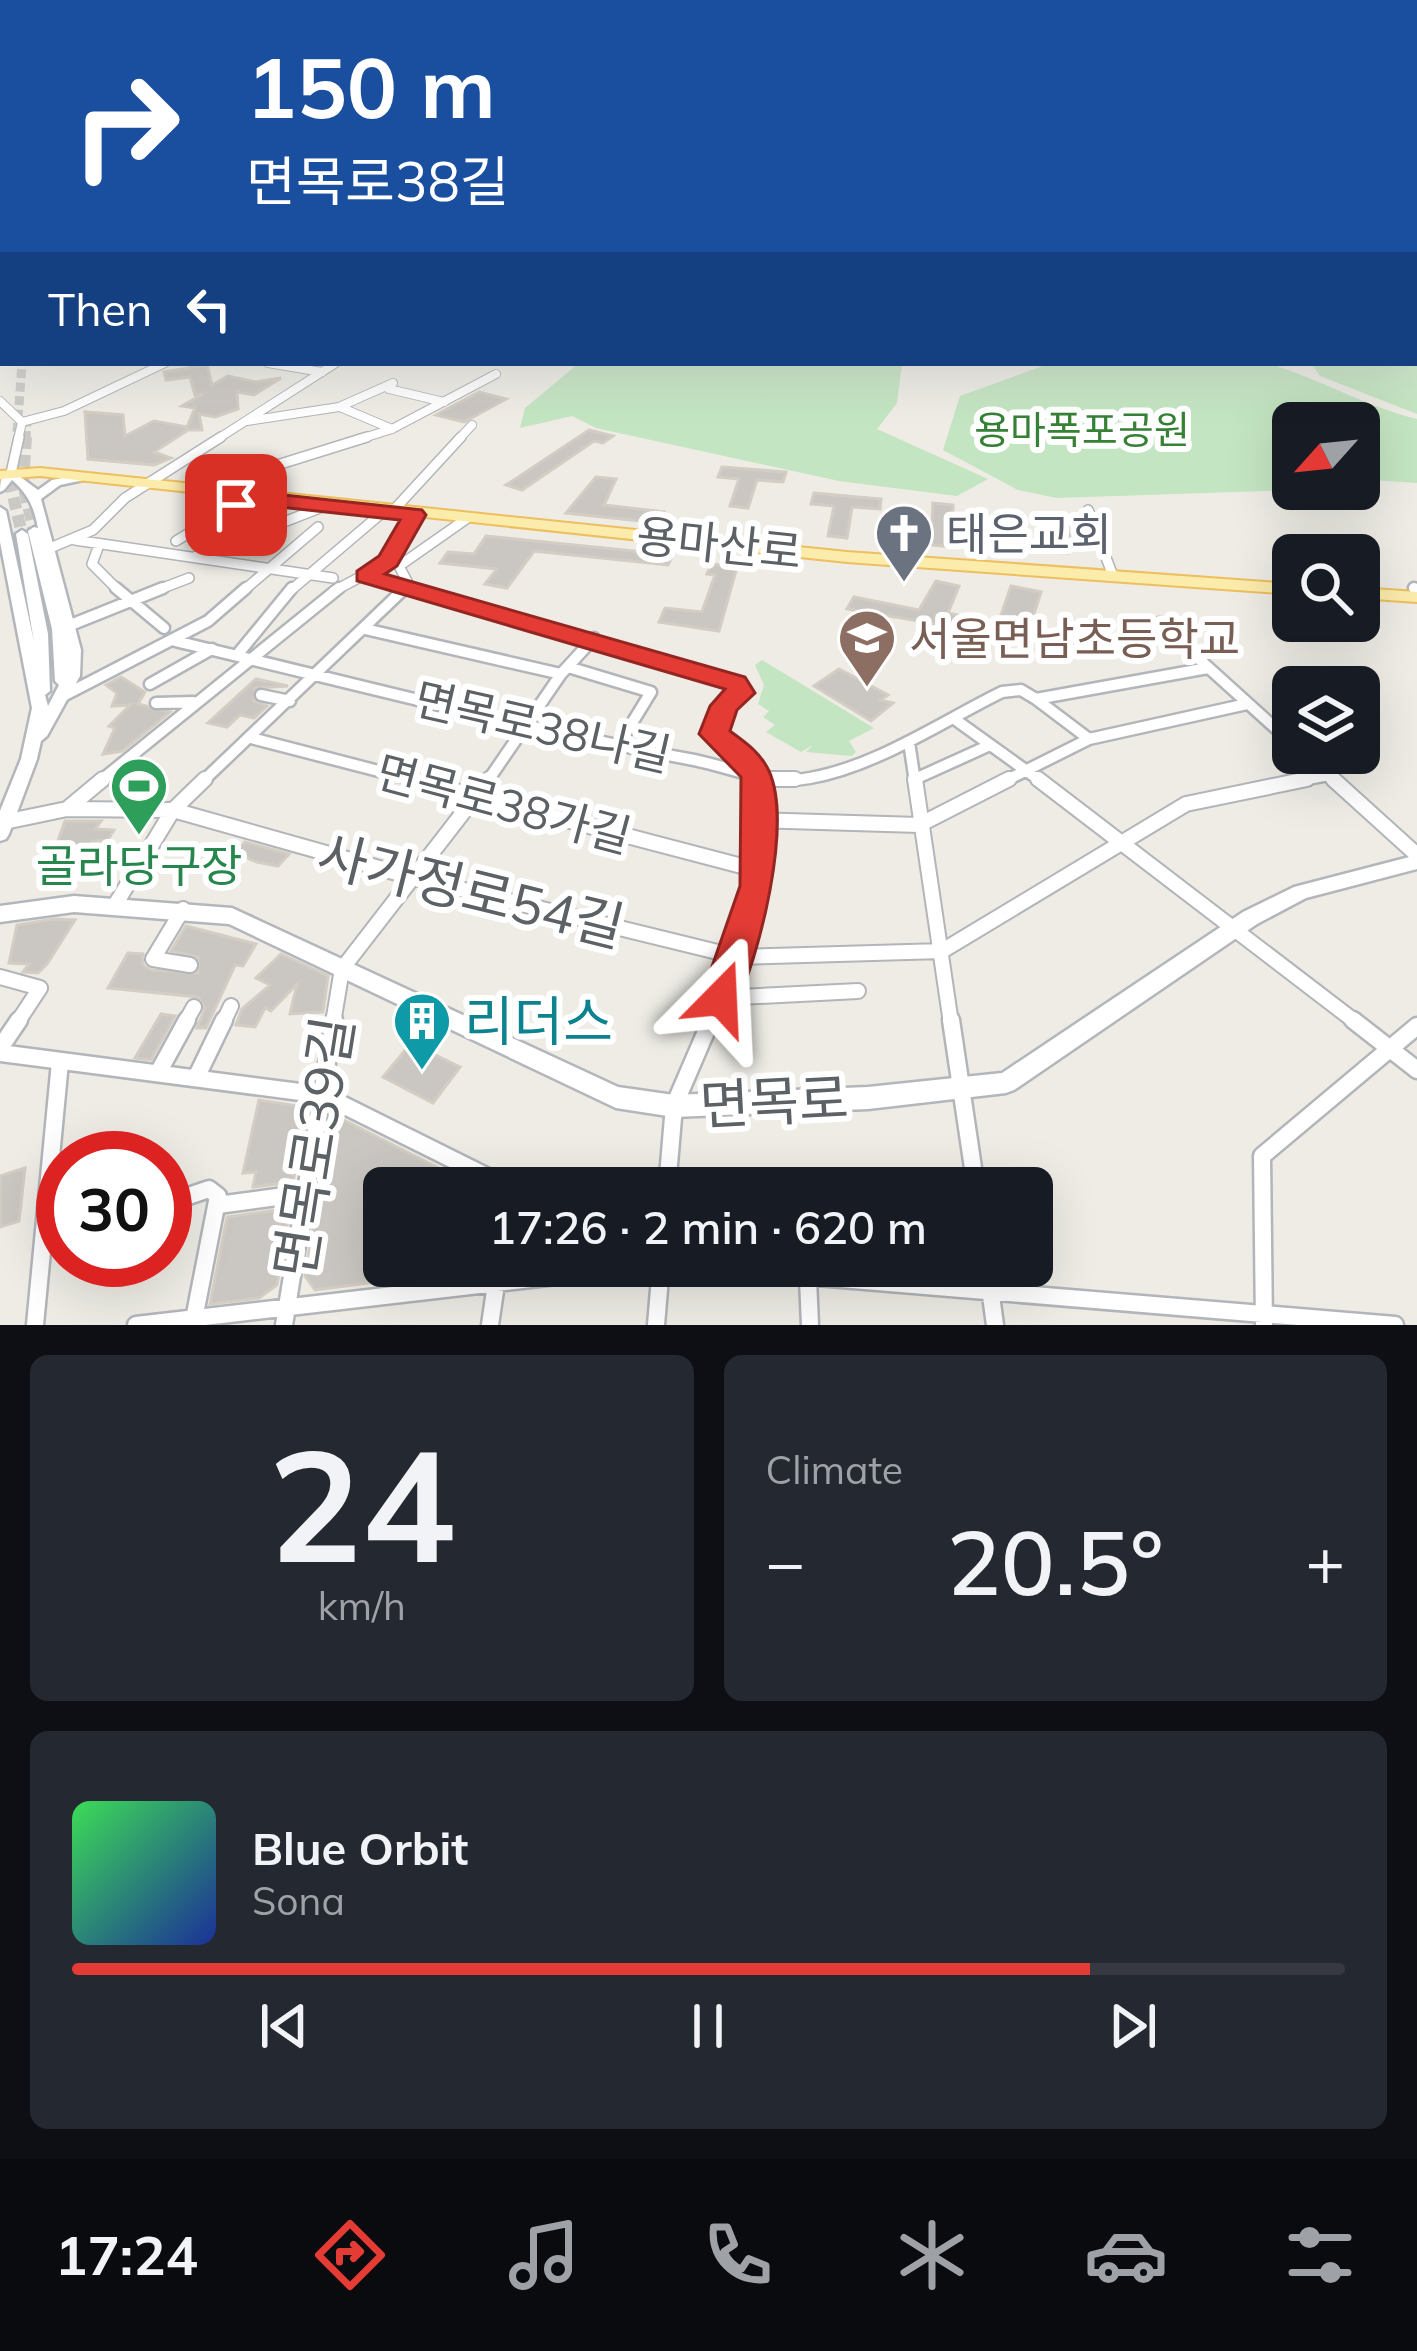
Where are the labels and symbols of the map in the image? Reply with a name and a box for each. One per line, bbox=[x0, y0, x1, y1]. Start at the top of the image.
north arrow bbox=[1272, 402, 1380, 510]
park label: 용마폭포공원 bbox=[974, 405, 1190, 454]
pin bbox=[185, 454, 287, 556]
church icon: 태은교회 bbox=[873, 502, 935, 584]
place label: 태은교회 bbox=[946, 505, 1112, 561]
street label: 용마산로 bbox=[634, 506, 804, 580]
school or university icon: 서울면남초등학교 bbox=[836, 607, 898, 689]
place label: 서울면남초등학교 bbox=[909, 610, 1240, 666]
street label: 면목로38나길 bbox=[410, 669, 676, 783]
street label: 면목로38가길 bbox=[371, 742, 637, 864]
sports icon: 골라당구장 bbox=[108, 755, 170, 837]
street label: 사가정로54길 bbox=[311, 819, 631, 961]
place label: 골라당구장 bbox=[35, 837, 243, 893]
position arrow bbox=[658, 935, 784, 1061]
place label: 리더스 bbox=[464, 987, 613, 1055]
building icon: 리더스 bbox=[391, 990, 453, 1072]
street label: 면목로39길 bbox=[259, 1012, 367, 1282]
street label: 면목로 bbox=[698, 1063, 850, 1139]
speed limit sign: 30 bbox=[36, 1131, 192, 1287]

